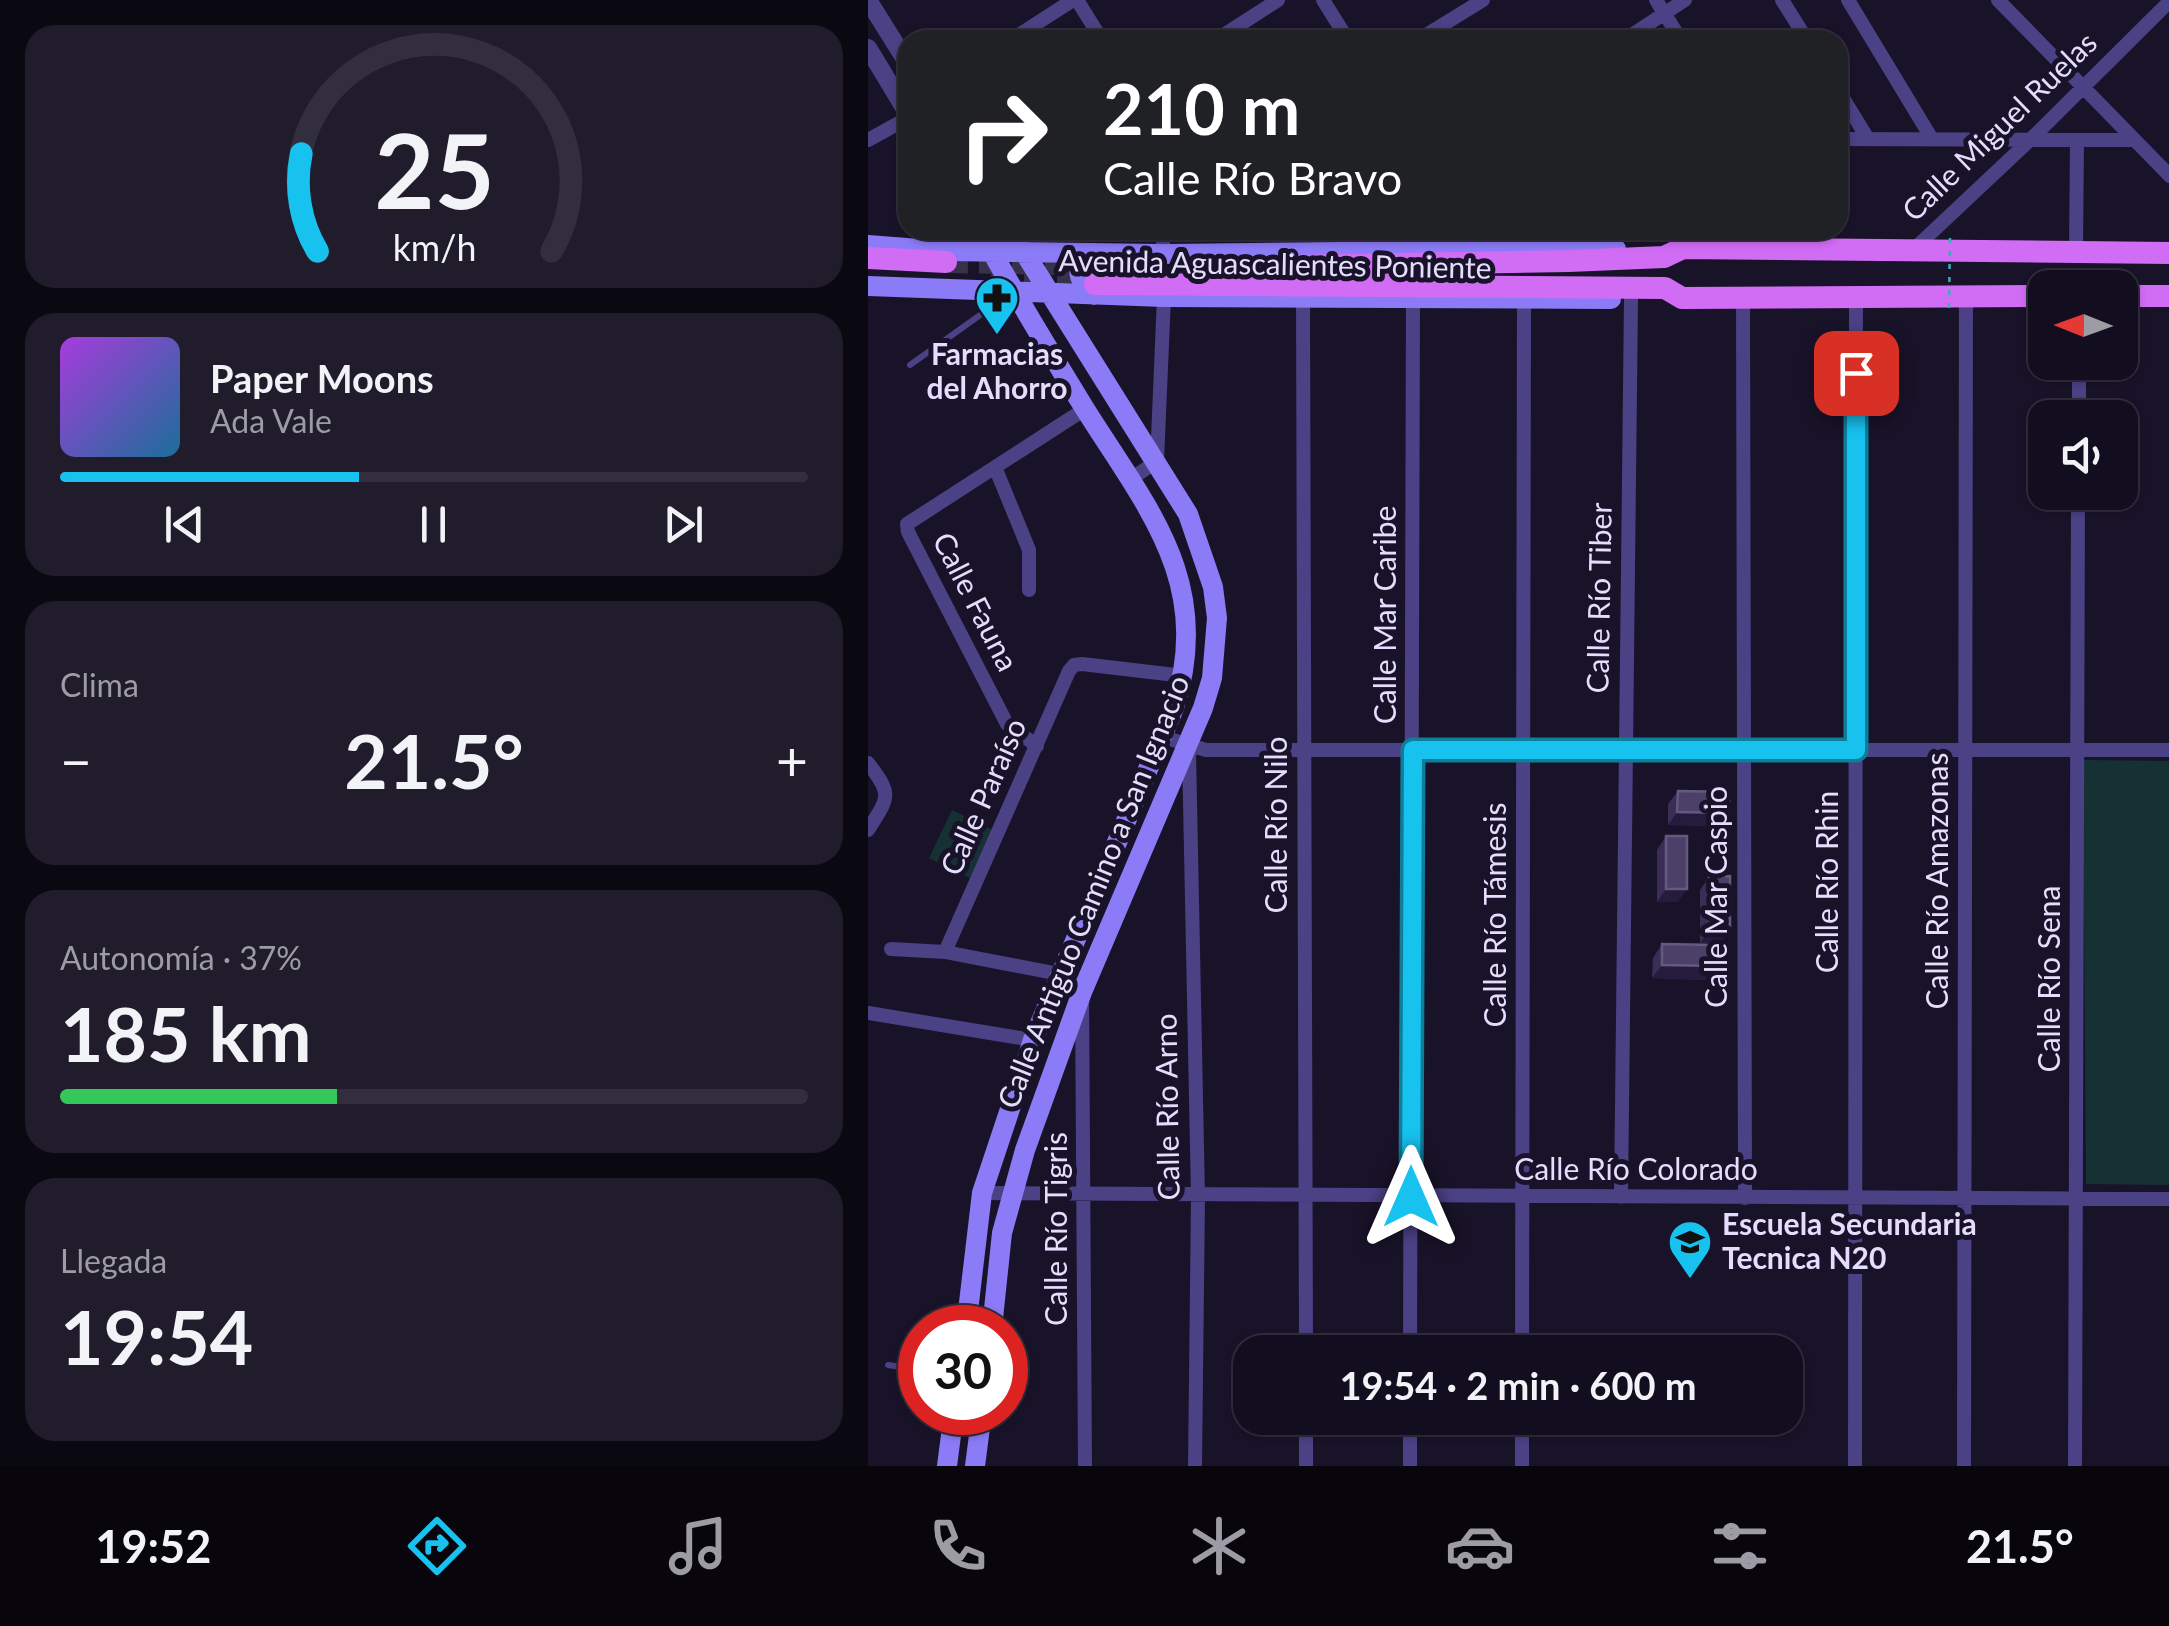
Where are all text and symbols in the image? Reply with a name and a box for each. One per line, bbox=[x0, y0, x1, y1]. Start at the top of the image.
street label: Calle Miguel Ruelas bbox=[1894, 24, 2103, 227]
text: 210 m bbox=[1103, 66, 1300, 150]
icon: right bbox=[938, 70, 1068, 200]
text: 25 bbox=[374, 106, 494, 231]
text: Calle Río Bravo bbox=[1103, 151, 1402, 205]
text: km/h bbox=[392, 226, 476, 269]
street label: Avenida Aguascalientes Poniente bbox=[1058, 241, 1492, 285]
north arrow bbox=[2028, 270, 2138, 380]
map controls bbox=[2028, 270, 2138, 510]
pharmacy icon: Farmacias del Ahorro bbox=[974, 275, 1020, 336]
pin bbox=[1814, 331, 1899, 416]
place label: Farmacias del Ahorro bbox=[927, 335, 1067, 405]
icon: arrive bbox=[1829, 346, 1884, 401]
text: Paper Moons bbox=[210, 355, 434, 401]
button: sound bbox=[2028, 400, 2138, 510]
text: Ada Vale bbox=[210, 401, 332, 440]
icon: previous bbox=[157, 497, 212, 552]
icon: pause bbox=[406, 497, 461, 552]
icon: next bbox=[656, 497, 711, 552]
street label: Calle Río Tiber bbox=[1578, 502, 1618, 694]
street label: Calle Mar Caribe bbox=[1366, 506, 1402, 724]
street label: Calle Fauna bbox=[927, 526, 1027, 676]
text: Clima bbox=[60, 665, 139, 704]
street label: Calle Antiguo Camino a San Ignacio bbox=[989, 669, 1196, 1113]
street label: Calle Paraíso bbox=[932, 712, 1033, 880]
text: 21.5° bbox=[344, 715, 524, 805]
text: − bbox=[60, 727, 92, 793]
text: + bbox=[776, 727, 808, 793]
street label: Calle Río Nilo bbox=[1257, 736, 1293, 914]
street label: Calle Río Amazonas bbox=[1918, 753, 1954, 1009]
street label: Calle Mar Caspio bbox=[1697, 786, 1733, 1008]
street label: Calle Río Rhin bbox=[1808, 791, 1844, 973]
street label: Calle Río Támesis bbox=[1476, 802, 1512, 1028]
street label: Calle Río Sena bbox=[2030, 886, 2066, 1072]
text: Autonomía · 37% bbox=[60, 938, 302, 977]
text: 185 km bbox=[60, 988, 312, 1078]
street label: Calle Río Arno bbox=[1146, 1013, 1186, 1201]
street label: Calle Río Tigris bbox=[1037, 1132, 1073, 1326]
position arrow bbox=[1359, 1145, 1463, 1249]
street label: Calle Río Colorado bbox=[1514, 1150, 1758, 1186]
place label: Escuela Secundaria Tecnica N20 bbox=[1722, 1205, 1977, 1275]
school or university icon: Escuela Secundaria Tecnica N20 bbox=[1667, 1219, 1713, 1280]
text: Llegada bbox=[60, 1241, 167, 1280]
text: 19:54 bbox=[60, 1291, 253, 1381]
speed limit sign: 30 bbox=[898, 1305, 1028, 1435]
text: 19:54 · 2 min · 600 m bbox=[1339, 1362, 1697, 1408]
icon: directions bbox=[402, 1511, 472, 1581]
icon: music bbox=[663, 1511, 733, 1581]
icon: phone bbox=[923, 1511, 993, 1581]
icon: climate bbox=[1184, 1511, 1254, 1581]
icon: car bbox=[1445, 1511, 1515, 1581]
icon: filters bbox=[1705, 1511, 1775, 1581]
text: 19:52 bbox=[95, 1519, 211, 1573]
text: 21.5° bbox=[1966, 1519, 2074, 1573]

